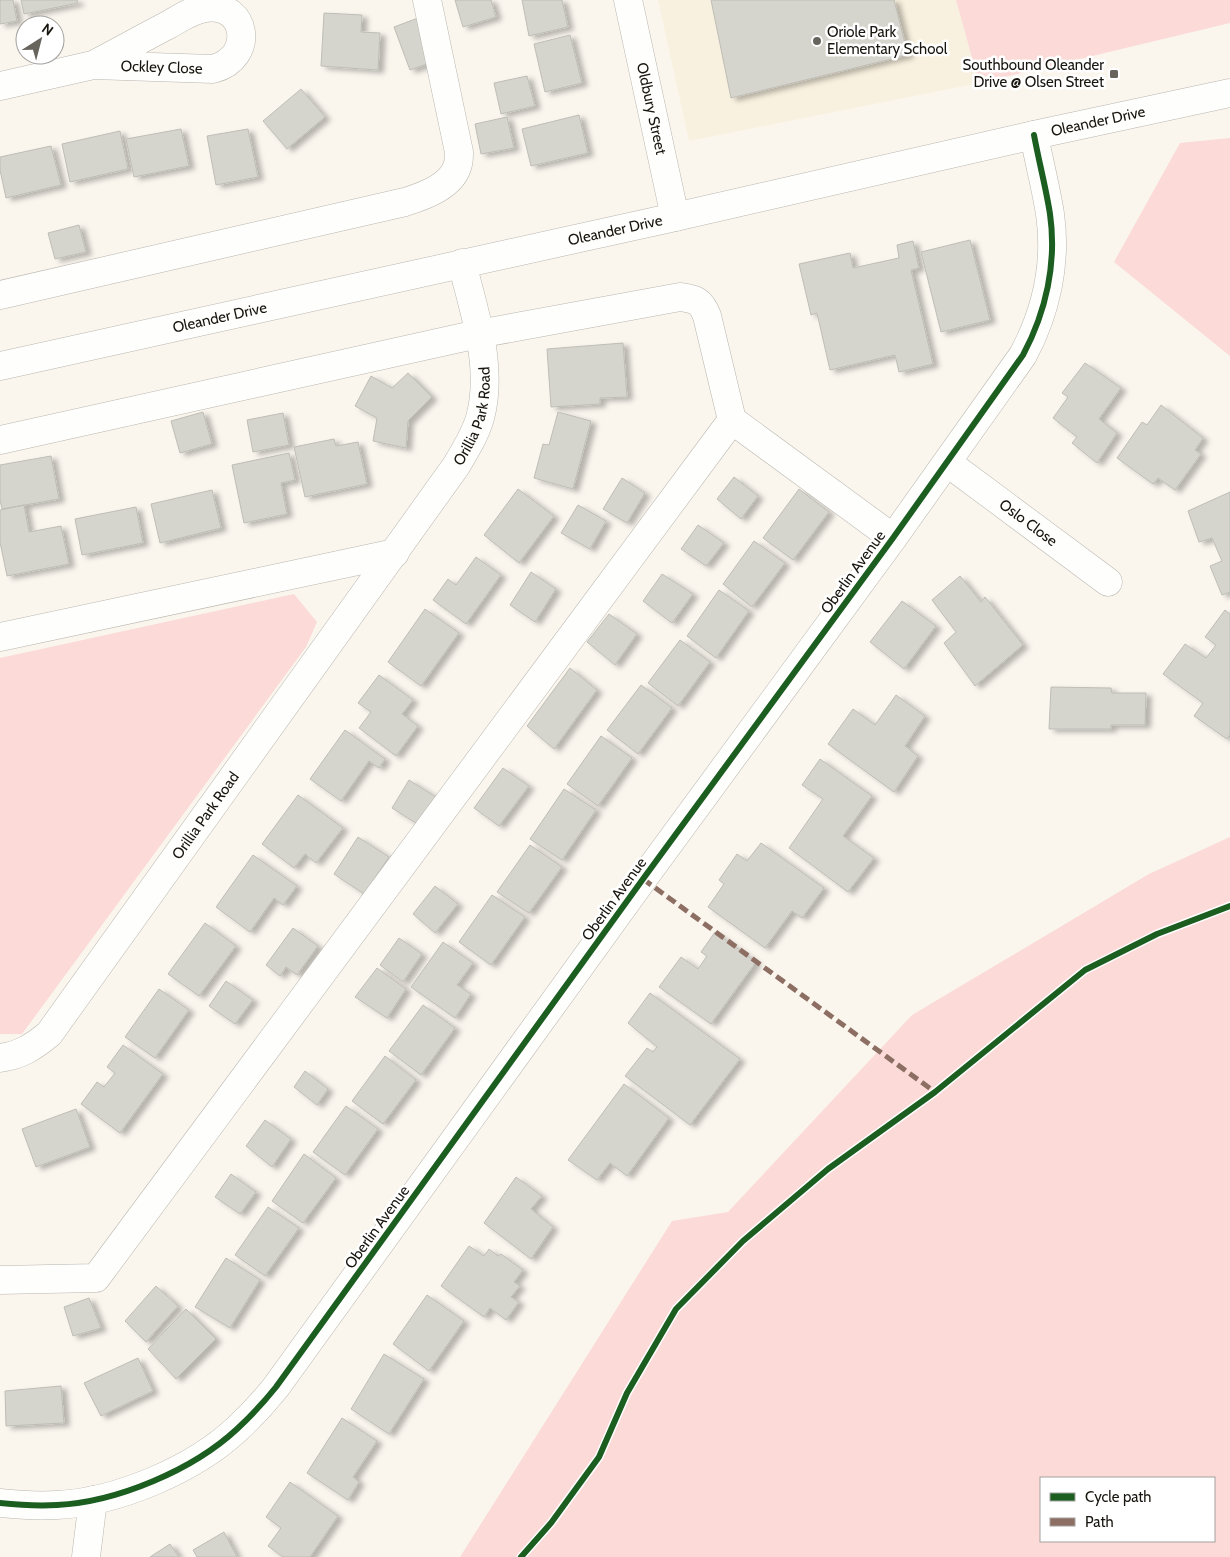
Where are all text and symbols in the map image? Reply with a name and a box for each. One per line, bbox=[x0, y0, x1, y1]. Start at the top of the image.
north arrow bbox=[15, 15, 65, 65]
text: N bbox=[38, 19, 57, 40]
place label: Oriole Park Elementary School bbox=[827, 23, 948, 58]
marker: Oriole Park Elementary School bbox=[811, 35, 823, 47]
place label: Southbound Oleander Drive @ Olsen Street bbox=[962, 56, 1104, 91]
street label: Ockley Close bbox=[120, 57, 203, 78]
street label: Oldbury Street bbox=[633, 61, 670, 156]
marker: Southbound Oleander Drive @ Olsen Street bbox=[1108, 68, 1120, 80]
street label: Oleander Drive bbox=[1049, 102, 1147, 140]
street label: Oleander Drive bbox=[566, 211, 664, 249]
street label: Oleander Drive bbox=[171, 298, 269, 337]
street label: Orillia Park Road bbox=[449, 366, 494, 469]
street label: Oslo Close bbox=[996, 495, 1061, 550]
street label: Oberlin Avenue bbox=[817, 527, 889, 617]
street label: Orillia Park Road bbox=[168, 768, 243, 863]
street label: Oberlin Avenue bbox=[578, 854, 650, 944]
street label: Oberlin Avenue bbox=[341, 1182, 413, 1272]
legend bbox=[1040, 1477, 1215, 1542]
text: Cycle path bbox=[1085, 1488, 1151, 1506]
text: Path bbox=[1085, 1513, 1114, 1531]

